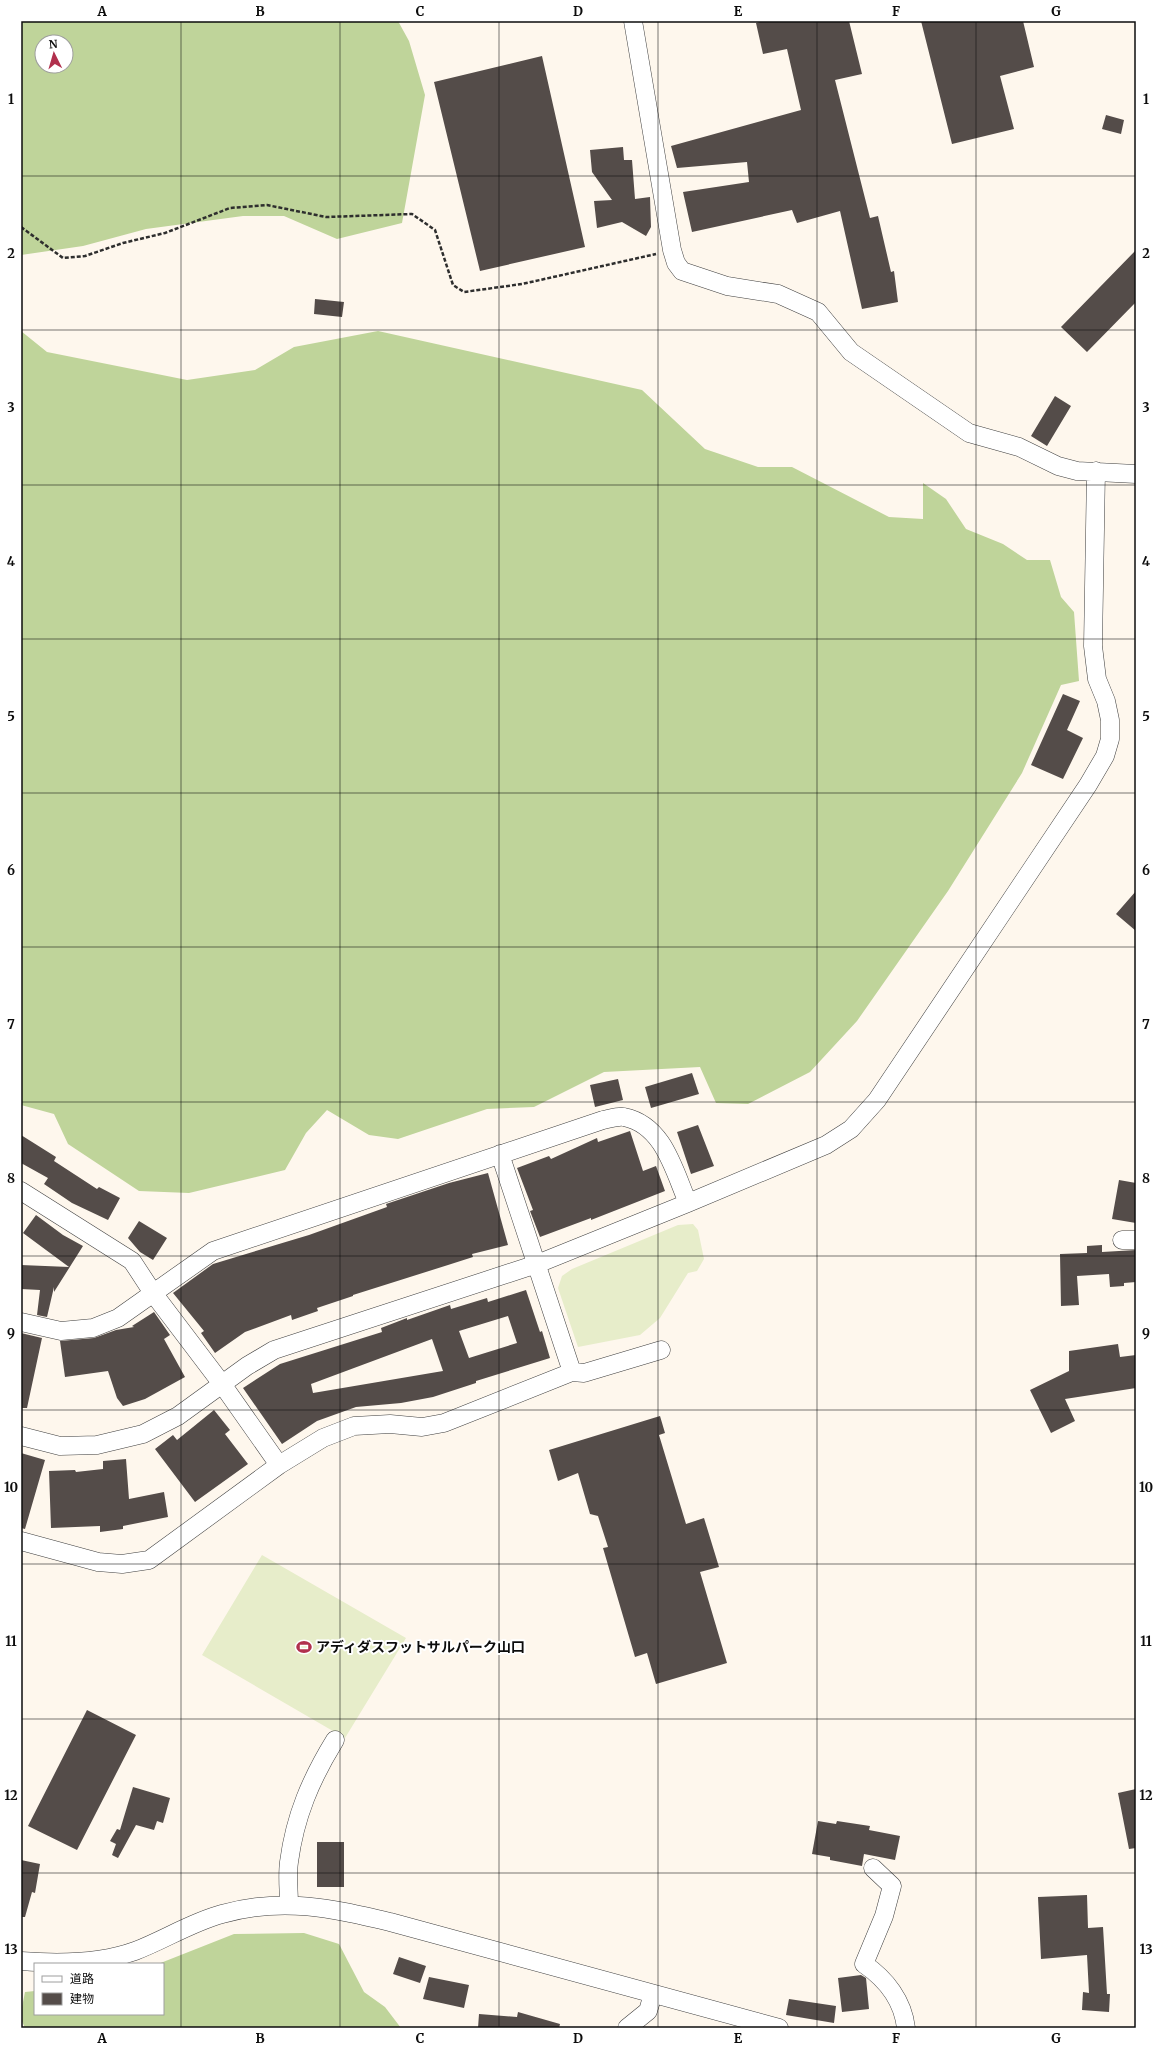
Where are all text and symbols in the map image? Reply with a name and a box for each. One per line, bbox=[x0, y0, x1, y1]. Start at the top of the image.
text: A bbox=[96, 3, 107, 20]
text: B bbox=[255, 3, 265, 20]
text: C bbox=[416, 3, 425, 20]
text: D bbox=[573, 3, 583, 20]
text: E bbox=[734, 3, 743, 20]
text: F bbox=[892, 3, 900, 20]
text: G bbox=[1051, 3, 1061, 20]
north arrow bbox=[34, 34, 74, 74]
text: N bbox=[48, 37, 58, 51]
text: 1 bbox=[8, 91, 14, 108]
text: 1 bbox=[1143, 91, 1149, 108]
text: 2 bbox=[7, 245, 15, 262]
text: 2 bbox=[1142, 245, 1150, 262]
text: 3 bbox=[7, 399, 15, 416]
text: 3 bbox=[1142, 399, 1150, 416]
text: 4 bbox=[7, 553, 16, 570]
text: 4 bbox=[1142, 553, 1151, 570]
text: 5 bbox=[7, 708, 15, 725]
text: 5 bbox=[1142, 708, 1150, 725]
text: 6 bbox=[7, 862, 15, 879]
text: 6 bbox=[1142, 862, 1150, 879]
text: 7 bbox=[7, 1016, 15, 1033]
text: 7 bbox=[1142, 1016, 1150, 1033]
text: 8 bbox=[7, 1170, 15, 1187]
text: 8 bbox=[1142, 1170, 1150, 1187]
text: 9 bbox=[7, 1325, 15, 1342]
text: 9 bbox=[1142, 1325, 1150, 1342]
text: 10 bbox=[4, 1479, 18, 1496]
text: 10 bbox=[1139, 1479, 1153, 1496]
text: 11 bbox=[5, 1633, 17, 1650]
text: 11 bbox=[1140, 1633, 1152, 1650]
sports icon: アディダスフットサルパーク山口 bbox=[295, 1638, 313, 1656]
place label: アディダスフットサルパーク山口 bbox=[316, 1638, 525, 1656]
text: 12 bbox=[4, 1787, 18, 1804]
text: 12 bbox=[1139, 1787, 1153, 1804]
text: 13 bbox=[4, 1941, 18, 1958]
text: 13 bbox=[1139, 1941, 1153, 1958]
legend bbox=[34, 1963, 164, 2015]
text: 道路 bbox=[70, 1971, 94, 1986]
text: 建物 bbox=[70, 1991, 94, 2006]
text: A bbox=[96, 2030, 107, 2047]
text: B bbox=[255, 2030, 265, 2047]
text: C bbox=[416, 2030, 425, 2047]
text: D bbox=[573, 2030, 583, 2047]
text: E bbox=[734, 2030, 743, 2047]
text: F bbox=[892, 2030, 900, 2047]
text: G bbox=[1051, 2030, 1061, 2047]

